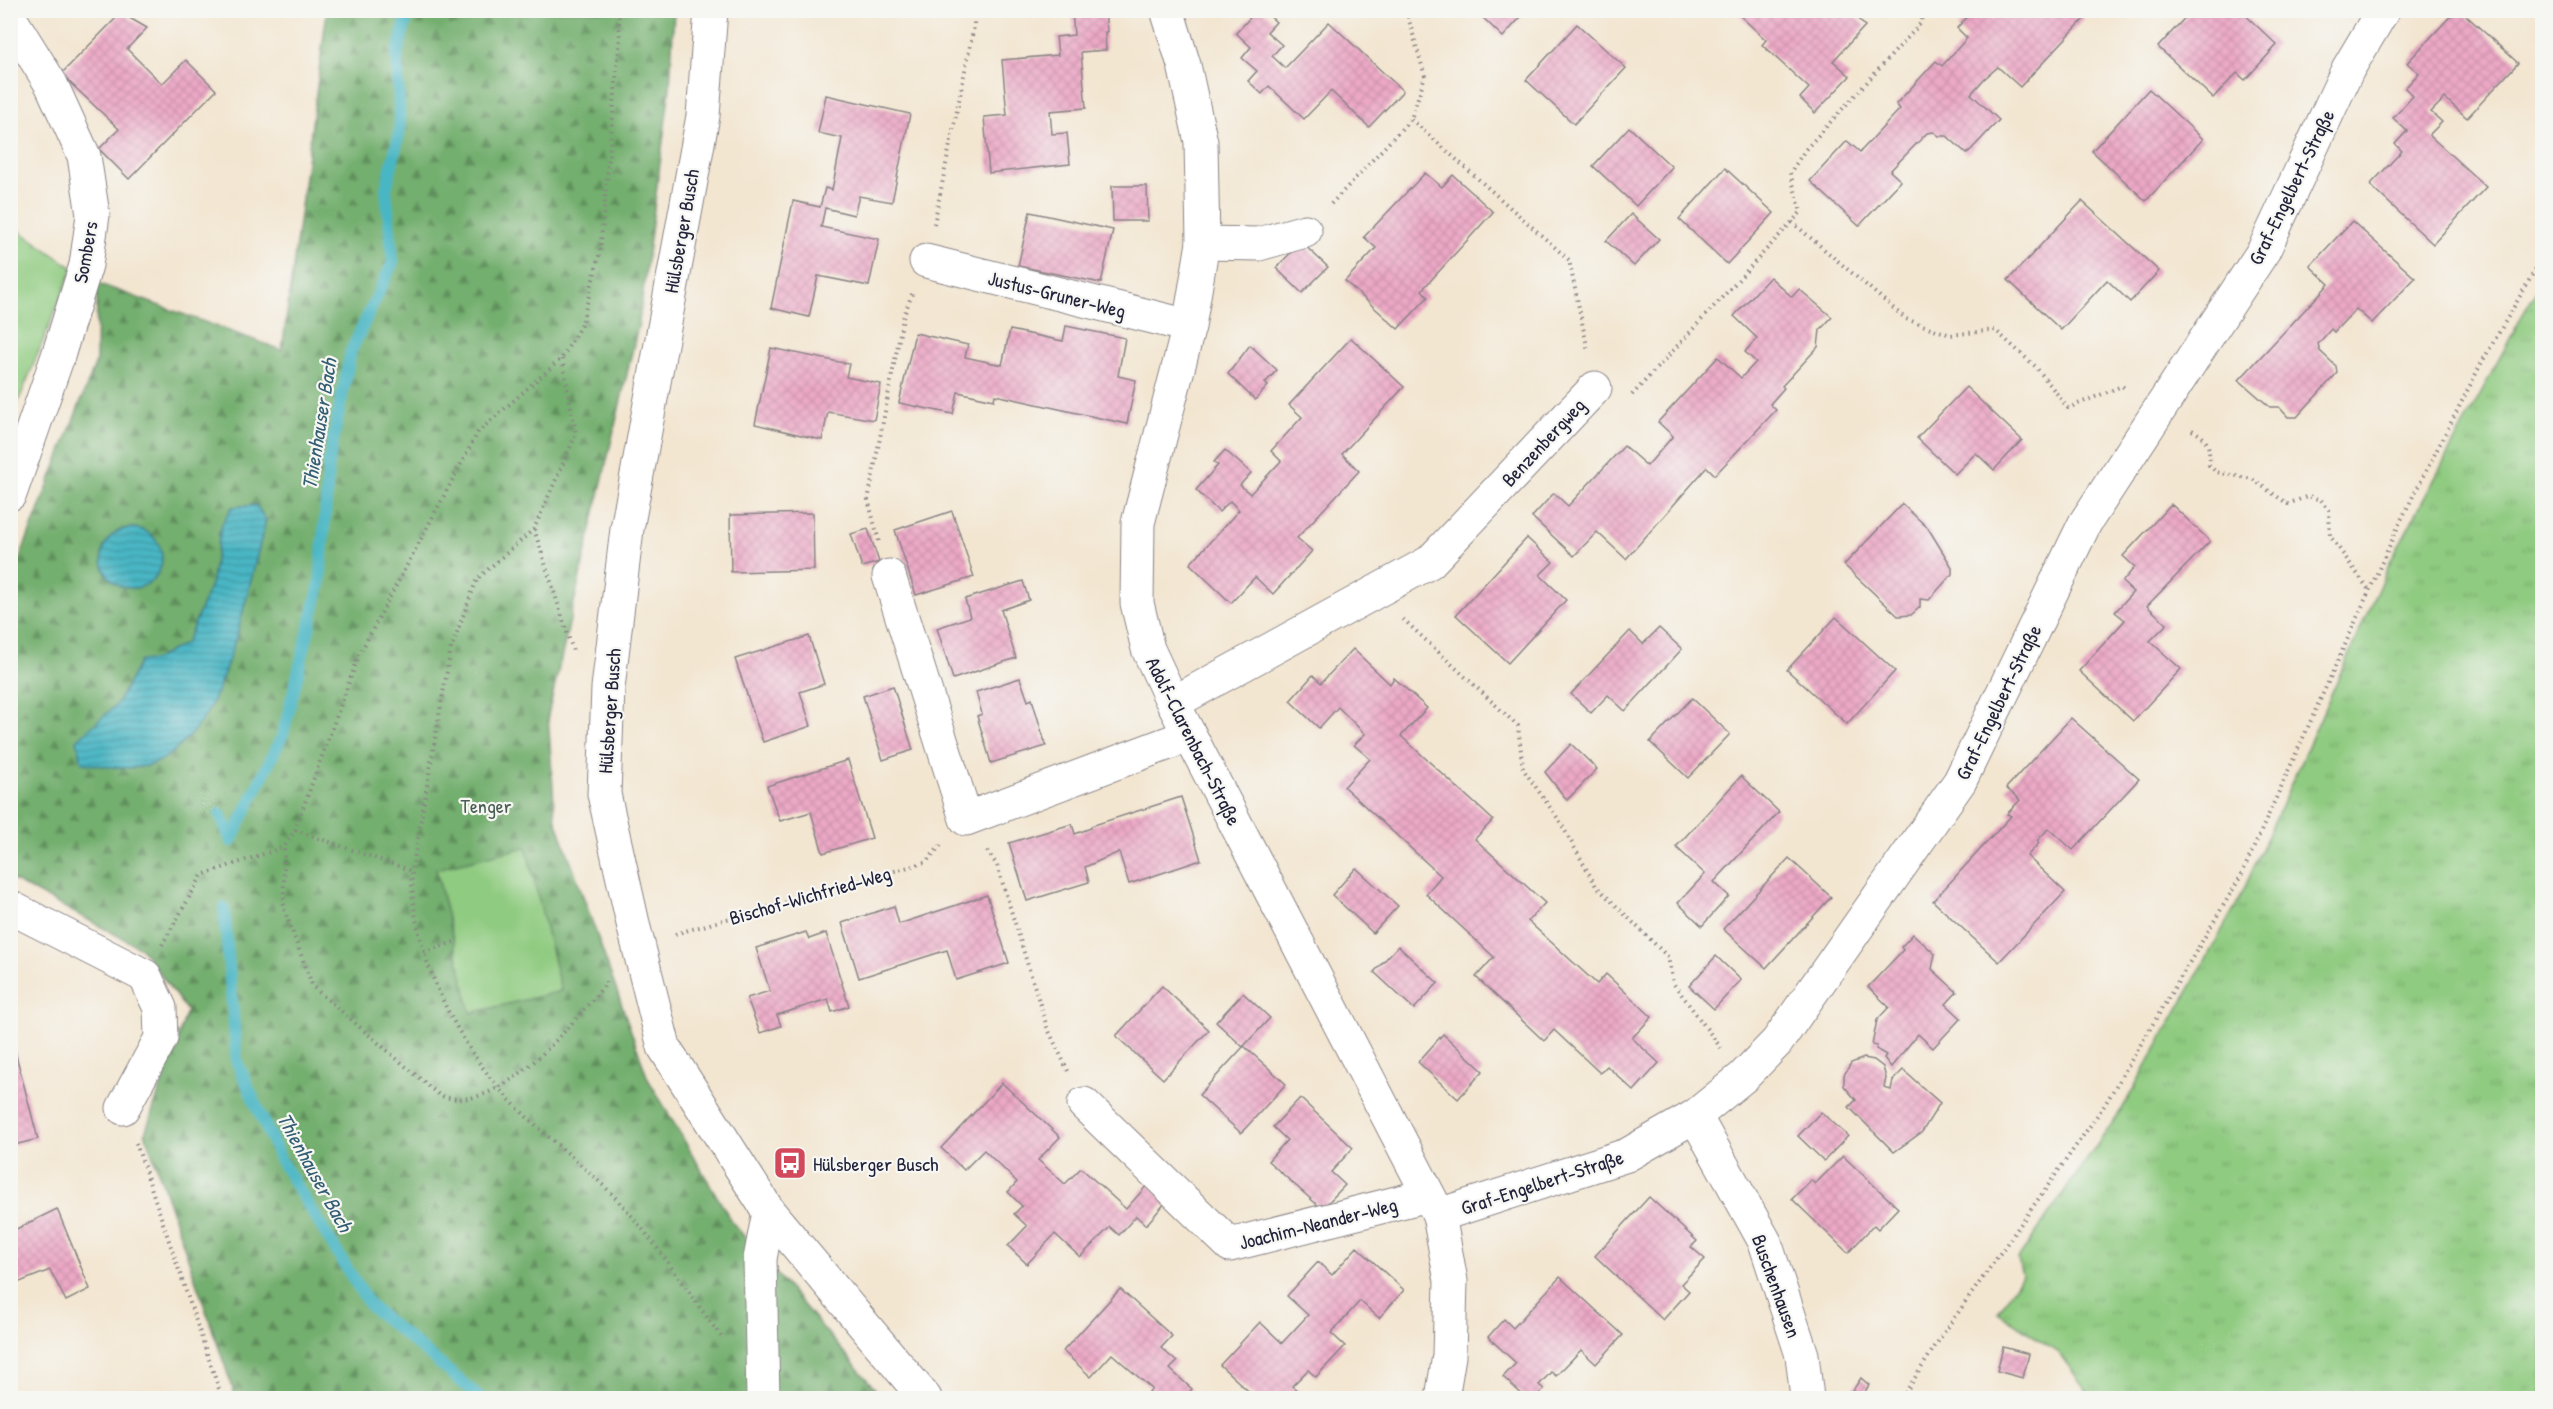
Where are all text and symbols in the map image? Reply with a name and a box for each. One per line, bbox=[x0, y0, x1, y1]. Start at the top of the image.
street label: Graf-Engelbert-Straße bbox=[2242, 105, 2340, 269]
street label: Hülsberger Busch bbox=[657, 167, 705, 295]
street label: Sombers bbox=[66, 219, 104, 285]
street label: Justus-Gruner-Weg bbox=[985, 264, 1129, 324]
water label: Thienhauser Bach bbox=[294, 355, 344, 491]
street label: Benzenbergweg bbox=[1495, 392, 1591, 492]
street label: Graf-Engelbert-Straße bbox=[1949, 620, 2047, 784]
street label: Hülsberger Busch bbox=[591, 647, 627, 775]
street label: Adolf-Clarenbach-Straße bbox=[1140, 652, 1248, 830]
park label: Tenger bbox=[461, 792, 512, 819]
street label: Bischof-Wichfried-Weg bbox=[726, 859, 894, 931]
water label: Thienhauser Bach bbox=[270, 1107, 360, 1238]
street label: Graf-Engelbert-Straße bbox=[1457, 1143, 1627, 1221]
bus stop icon: Hülsberger Busch bbox=[772, 1145, 808, 1181]
place label: Hülsberger Busch bbox=[813, 1150, 938, 1177]
street label: Joachim-Neander-Weg bbox=[1236, 1190, 1400, 1256]
street label: Buschenhausen bbox=[1746, 1231, 1808, 1341]

